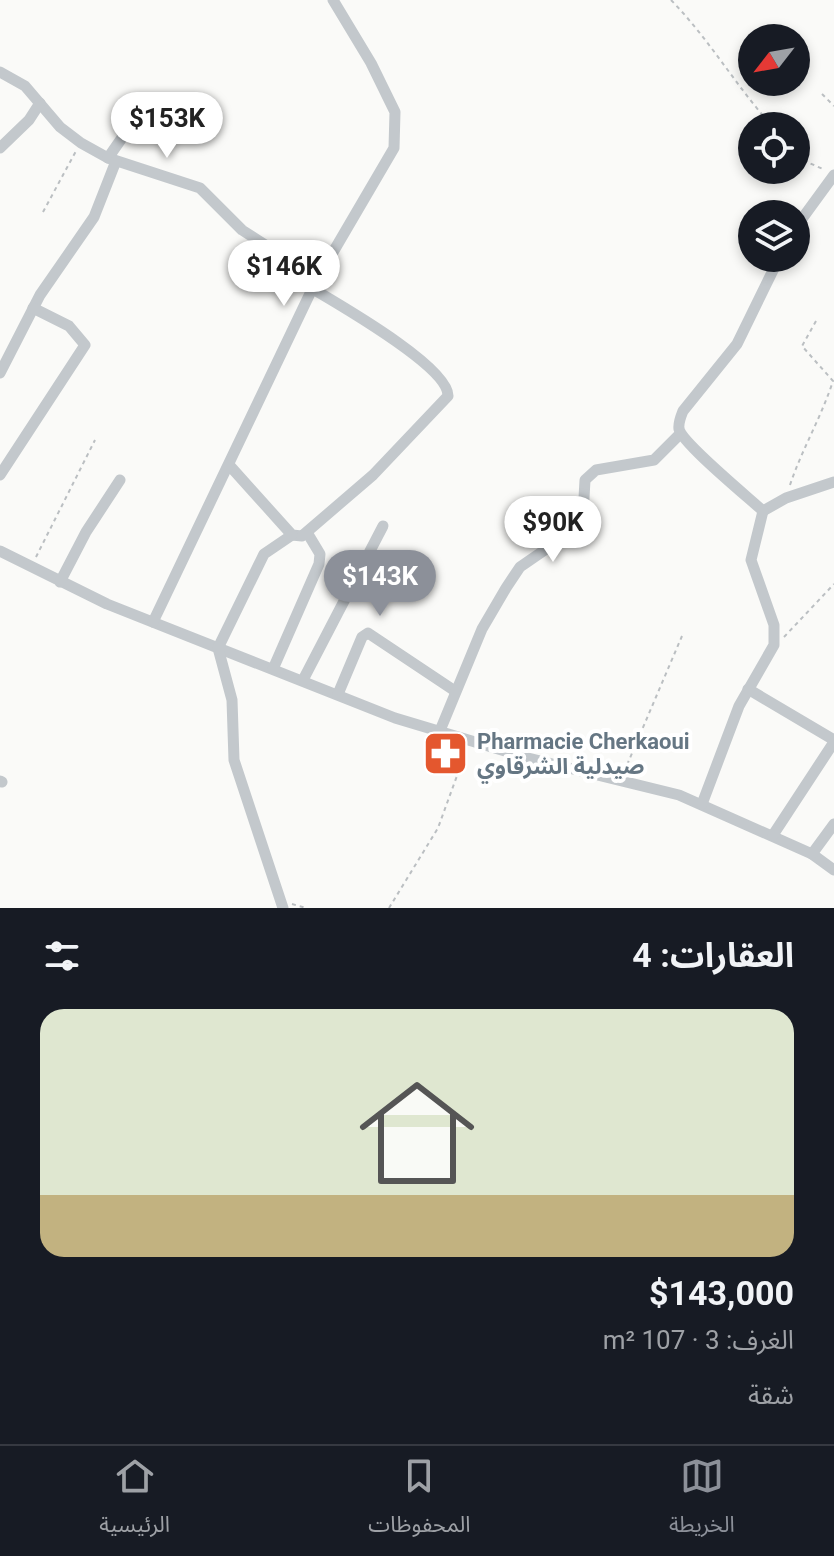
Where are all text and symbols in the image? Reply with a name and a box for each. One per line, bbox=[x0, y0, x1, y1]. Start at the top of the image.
north arrow bbox=[738, 24, 810, 96]
map controls bbox=[738, 24, 810, 272]
pin: $153K bbox=[111, 92, 223, 160]
text: $153K bbox=[129, 103, 205, 133]
button: locate bbox=[738, 112, 810, 184]
button: layers bbox=[738, 200, 810, 272]
pin: $146K bbox=[228, 240, 340, 308]
text: $146K bbox=[246, 251, 322, 281]
pin: $90K bbox=[506, 496, 600, 564]
text: $90K bbox=[522, 507, 584, 537]
pin: $143K bbox=[324, 550, 436, 618]
text: $143K bbox=[342, 561, 418, 591]
place label: Pharmacie Cherkaoui صيدلية الشرقاوي bbox=[477, 729, 690, 784]
pharmacy icon: Pharmacie Cherkaoui صيدلية الشرقاوي bbox=[422, 730, 470, 778]
icon: filters bbox=[40, 934, 84, 978]
text: العقارات: 4 bbox=[632, 935, 794, 975]
icon: home bbox=[345, 1061, 489, 1205]
text: $143,000 bbox=[649, 1273, 794, 1313]
text: الغرف: 3 · 107 m² bbox=[603, 1325, 794, 1355]
text: شقة bbox=[748, 1380, 794, 1410]
tab: الرئيسية bbox=[99, 1454, 170, 1548]
tab: المحفوظات bbox=[368, 1454, 470, 1548]
tab: الخريطة bbox=[669, 1454, 735, 1548]

